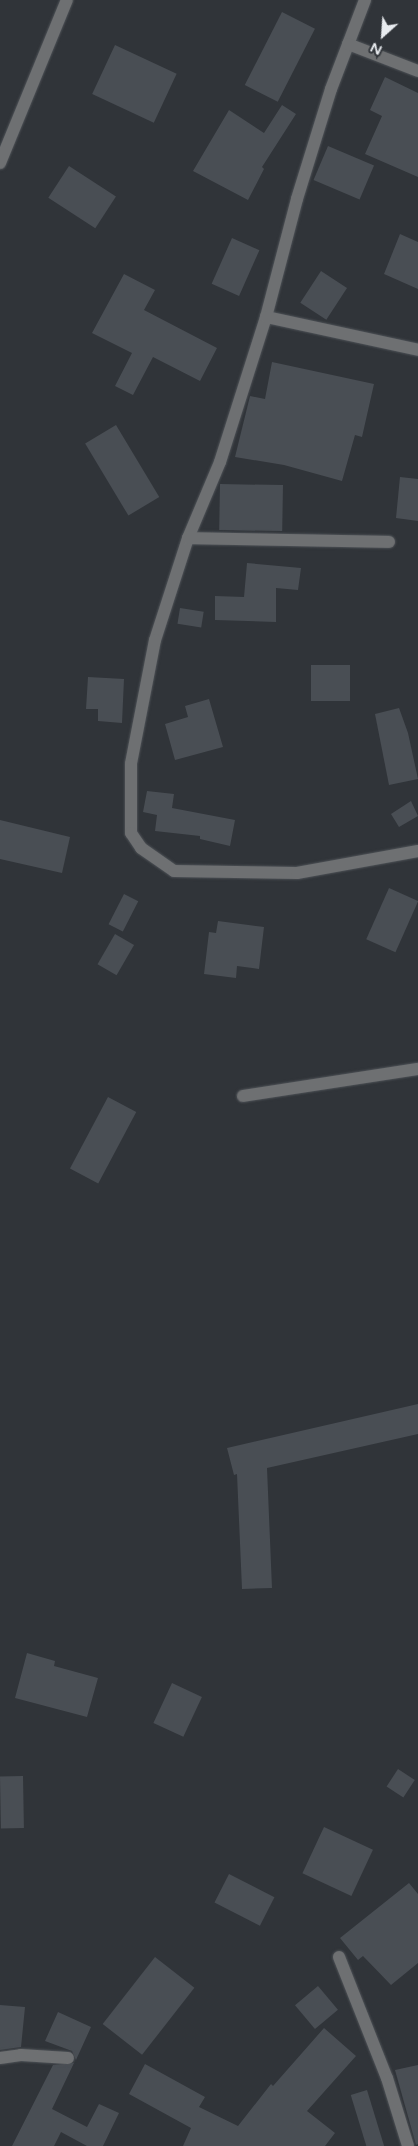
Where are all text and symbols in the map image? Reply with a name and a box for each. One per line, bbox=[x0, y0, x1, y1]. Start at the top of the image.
north arrow bbox=[358, 10, 408, 60]
text: N bbox=[367, 39, 385, 59]

